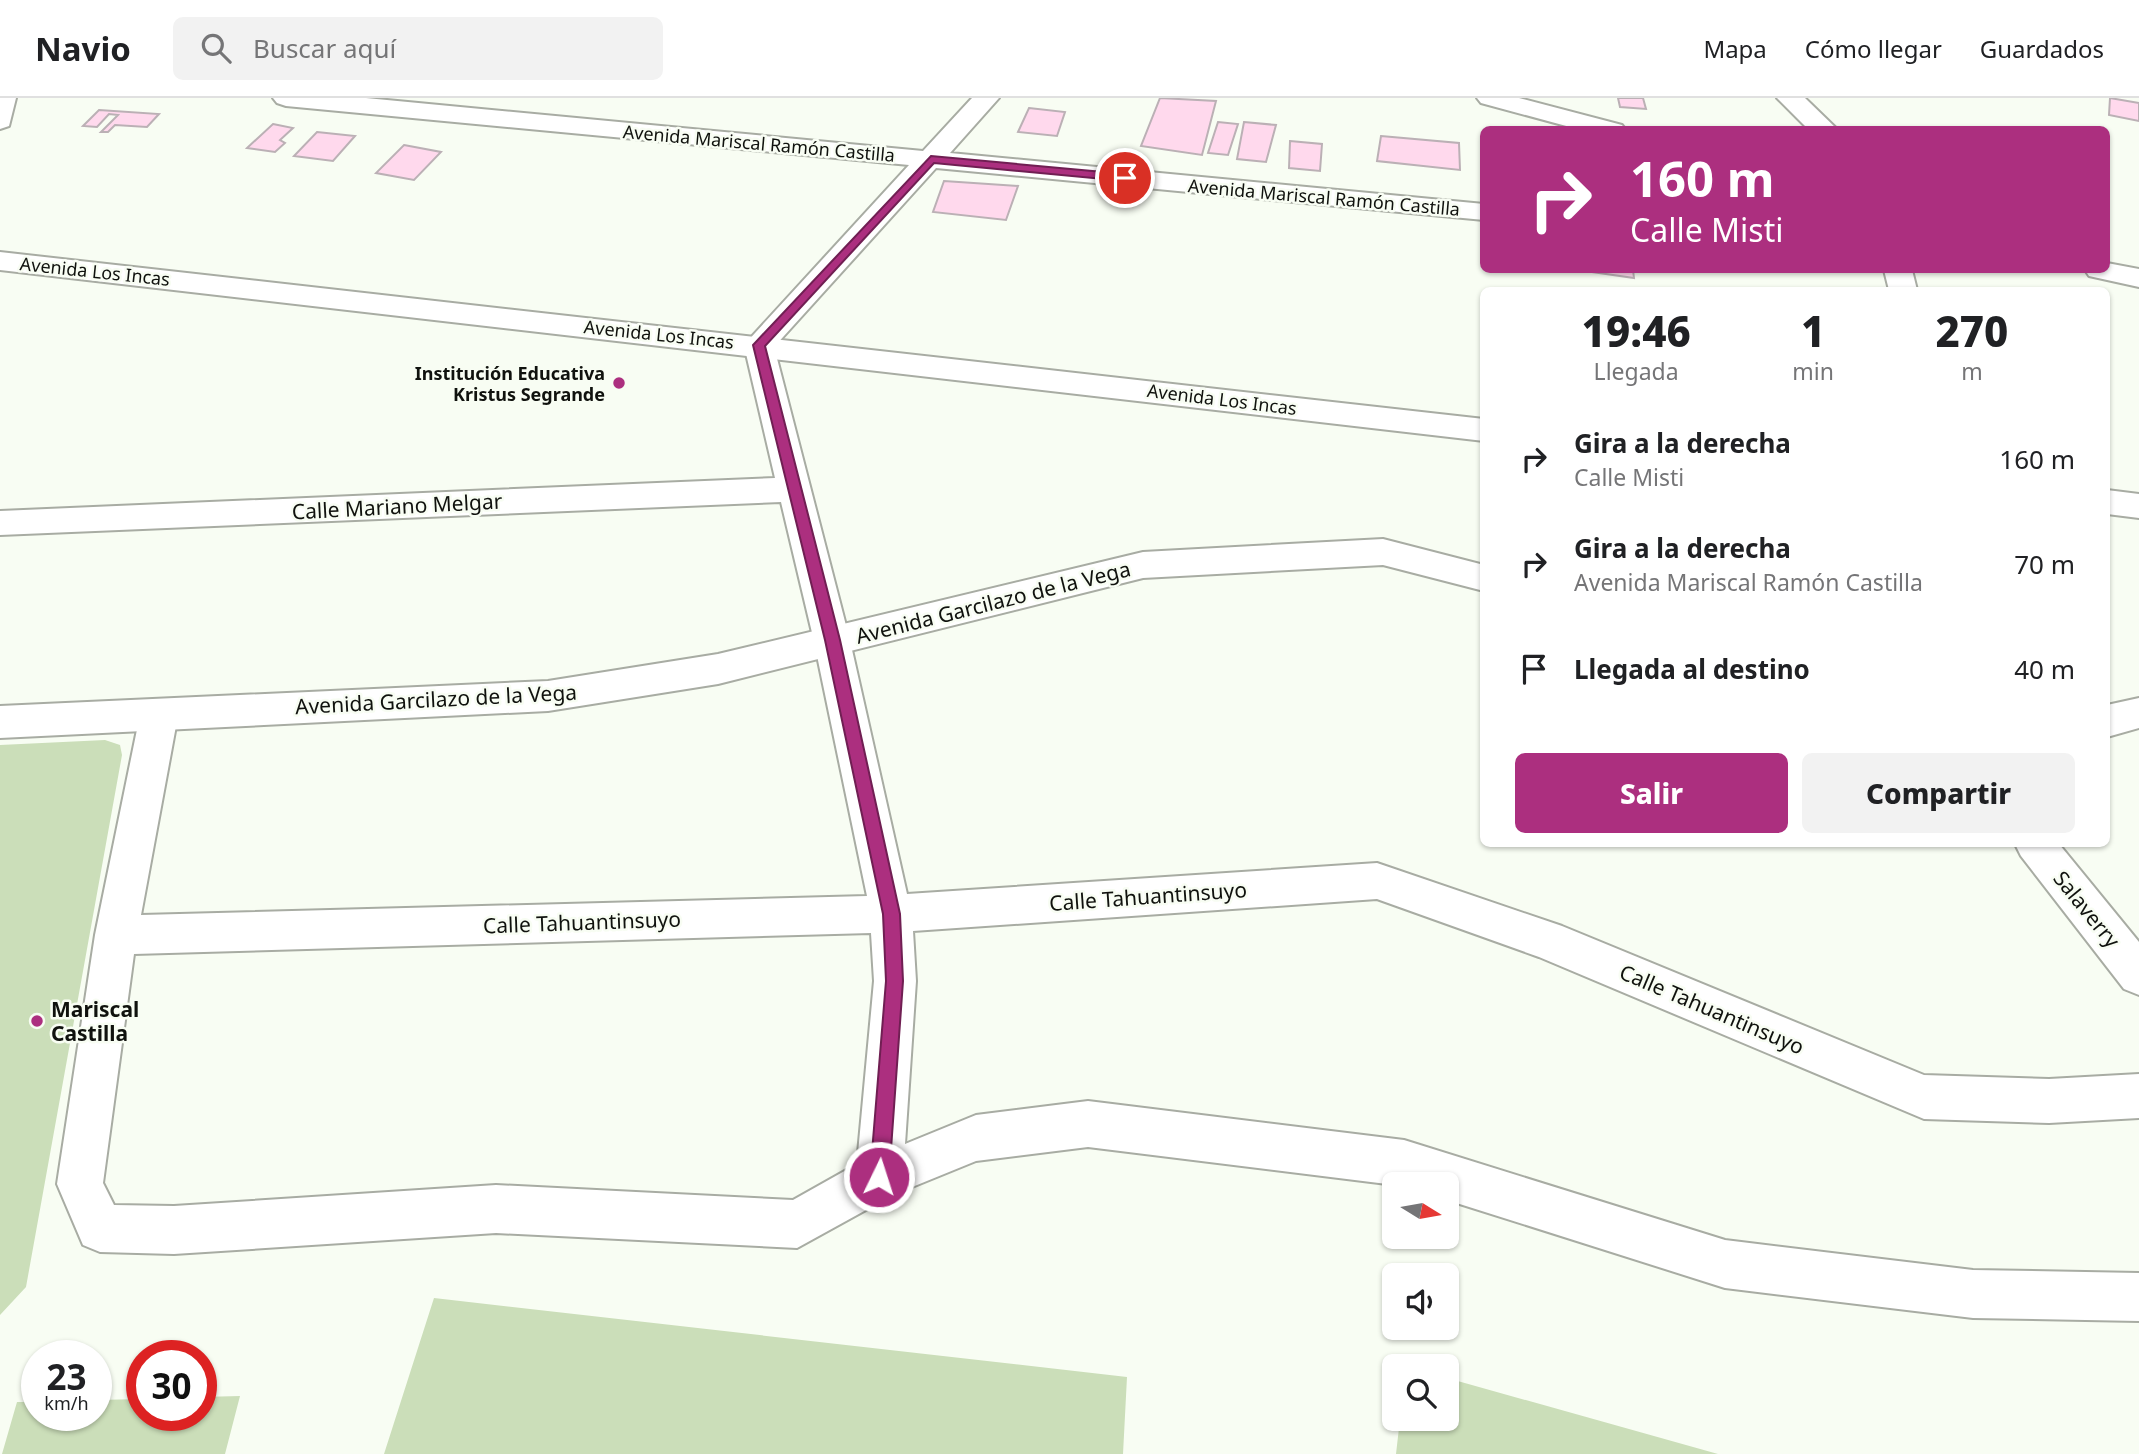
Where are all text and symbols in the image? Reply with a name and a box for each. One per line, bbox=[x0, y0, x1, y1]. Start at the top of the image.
search box bbox=[173, 17, 663, 80]
text: Navio bbox=[35, 26, 131, 71]
icon: search bbox=[197, 29, 235, 67]
text: Buscar aquí bbox=[253, 30, 396, 66]
text: Mapa bbox=[1703, 32, 1767, 65]
text: Cómo llegar bbox=[1805, 32, 1942, 65]
text: Guardados bbox=[1980, 32, 2104, 65]
street label: Avenida Mariscal Ramón Castilla bbox=[622, 119, 896, 167]
text: 160 m bbox=[1630, 145, 1775, 211]
pin bbox=[1095, 148, 1155, 208]
icon: right bbox=[1515, 154, 1606, 245]
icon: arrive bbox=[1106, 159, 1144, 197]
street label: Avenida Mariscal Ramón Castilla bbox=[1187, 173, 1461, 221]
text: Calle Misti bbox=[1630, 208, 1783, 251]
street label: Avenida Los Incas bbox=[19, 251, 171, 291]
text: 19:46 bbox=[1582, 302, 1691, 359]
text: 1 bbox=[1801, 302, 1825, 359]
text: 270 bbox=[1936, 302, 2008, 359]
street label: Avenida Los Incas bbox=[583, 314, 735, 354]
text: Llegada bbox=[1594, 355, 1679, 387]
text: min bbox=[1792, 355, 1834, 387]
text: m bbox=[1961, 355, 1983, 387]
place label: Institución Educativa Kristus Segrande bbox=[415, 361, 605, 406]
marker: Institución Educativa Kristus Segrande bbox=[611, 375, 627, 391]
street label: Avenida Los Incas bbox=[1146, 378, 1298, 420]
text: Gira a la derecha bbox=[1574, 425, 1791, 461]
icon: right bbox=[1515, 440, 1553, 478]
text: 160 m bbox=[1999, 441, 2075, 477]
text: Calle Misti bbox=[1574, 461, 1684, 493]
street label: Calle Mariano Melgar bbox=[291, 486, 503, 525]
text: Gira a la derecha bbox=[1574, 530, 1791, 566]
icon: right bbox=[1515, 545, 1553, 583]
text: 70 m bbox=[2014, 546, 2075, 582]
street label: Avenida Garcilazo de la Vega bbox=[853, 554, 1133, 650]
text: Avenida Mariscal Ramón Castilla bbox=[1574, 566, 1923, 598]
icon: arrive bbox=[1515, 650, 1553, 688]
text: Llegada al destino bbox=[1574, 651, 1810, 687]
text: 40 m bbox=[2014, 651, 2075, 687]
street label: Avenida Garcilazo de la Vega bbox=[294, 678, 578, 720]
button: Salir bbox=[1515, 753, 1788, 833]
button: Compartir bbox=[1802, 753, 2075, 833]
street label: Salaverry bbox=[2047, 865, 2127, 953]
street label: Calle Tahuantinsuyo bbox=[1048, 875, 1248, 917]
street label: Calle Tahuantinsuyo bbox=[483, 905, 681, 939]
street label: Calle Tahuantinsuyo bbox=[1615, 957, 1809, 1061]
place label: Mariscal Castilla bbox=[51, 995, 139, 1047]
marker: Mariscal Castilla bbox=[29, 1013, 45, 1029]
position arrow bbox=[842, 1140, 916, 1214]
north arrow bbox=[1382, 1172, 1460, 1250]
map controls bbox=[1382, 1172, 1459, 1431]
button: sound bbox=[1382, 1263, 1459, 1340]
speed limit sign: 30 bbox=[126, 1340, 217, 1431]
text: 23 bbox=[46, 1353, 87, 1400]
button: search bbox=[1382, 1354, 1459, 1431]
text: km/h bbox=[44, 1391, 89, 1415]

